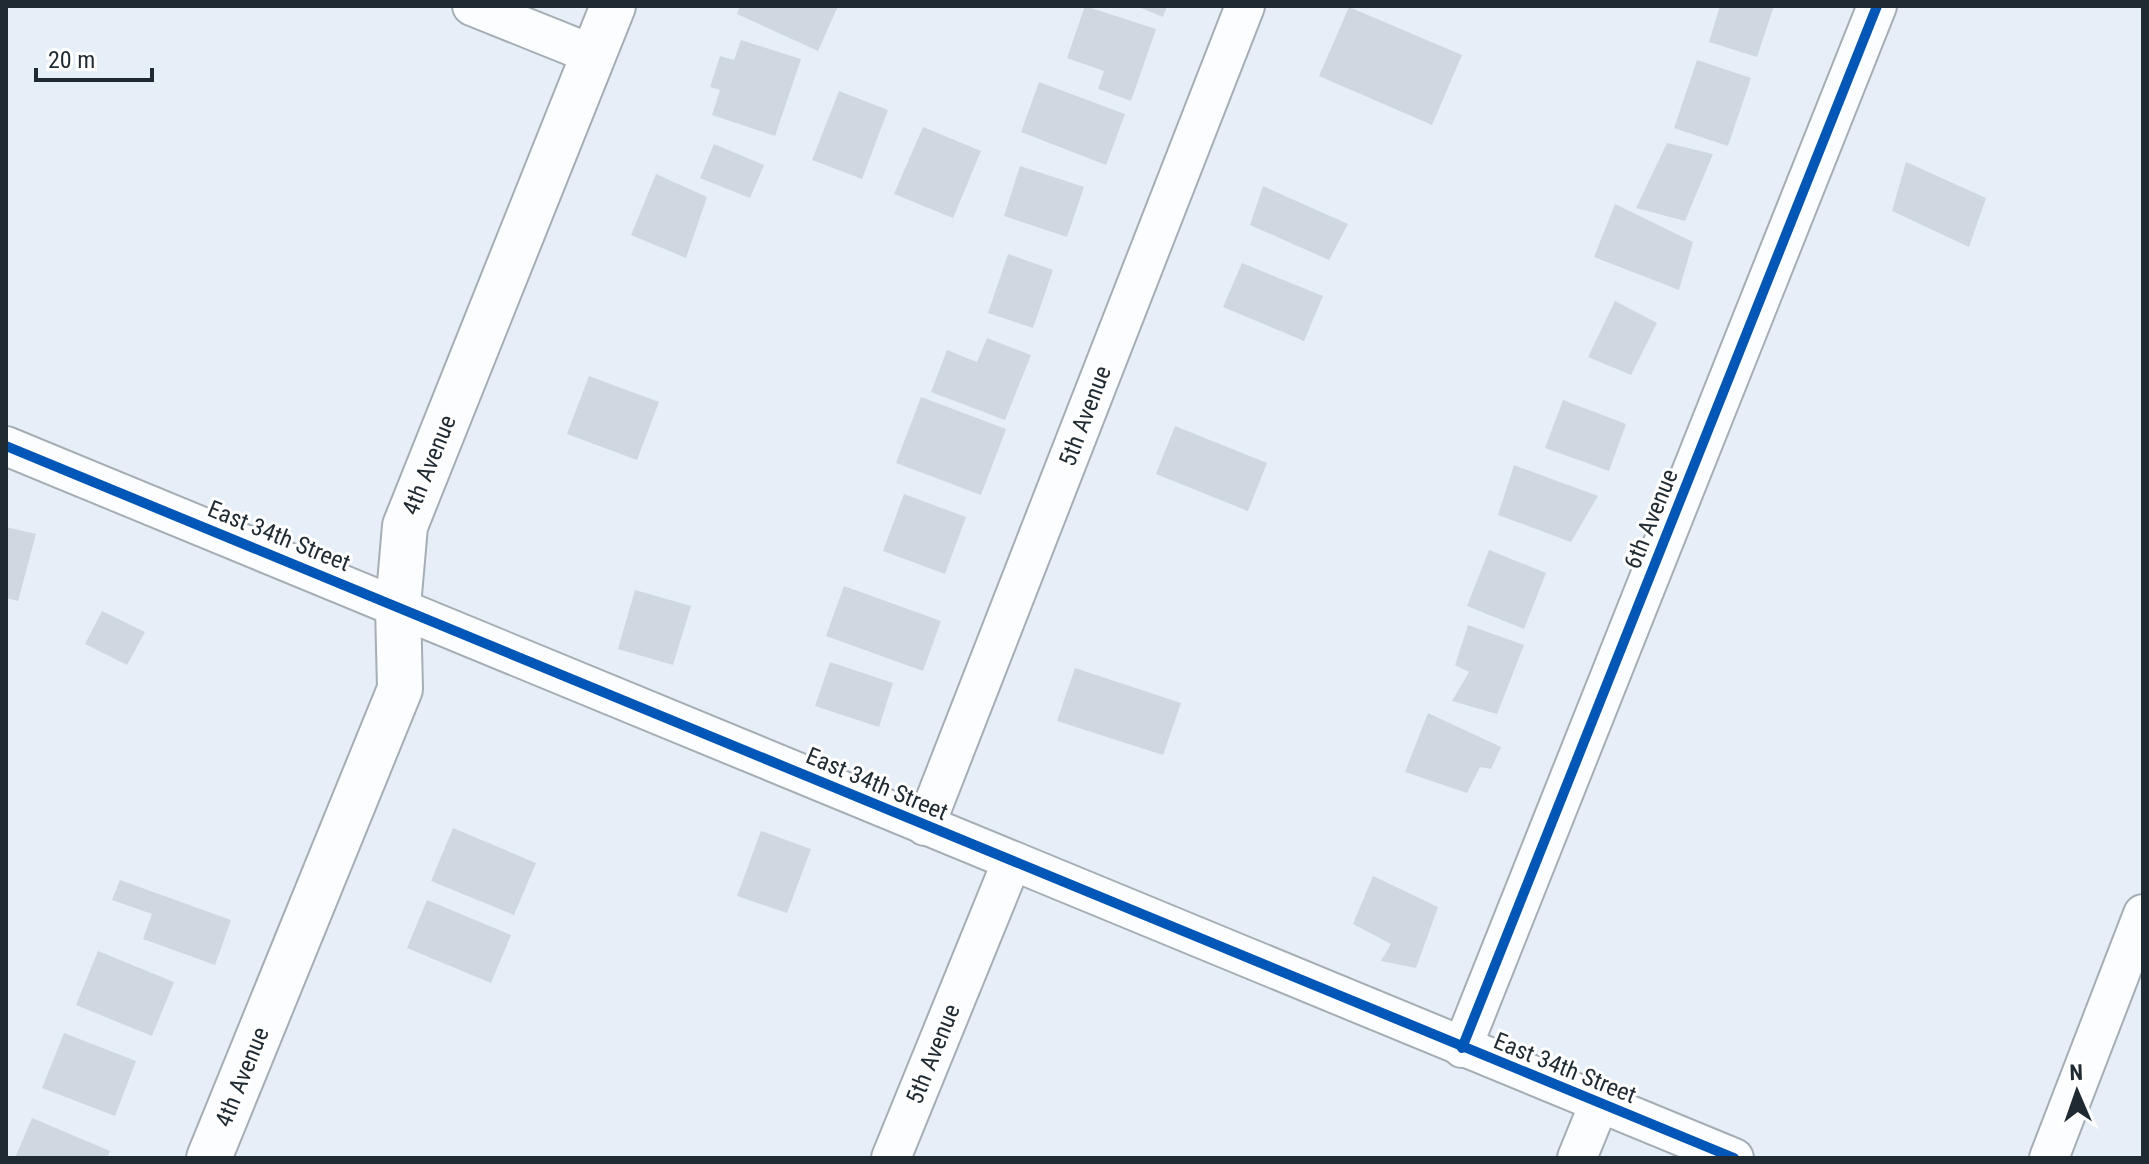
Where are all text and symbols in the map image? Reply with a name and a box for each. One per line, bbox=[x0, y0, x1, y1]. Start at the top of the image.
scale bar bbox=[36, 32, 152, 82]
text: 20 m bbox=[48, 46, 95, 74]
street label: 5th Avenue bbox=[1053, 362, 1117, 470]
street label: 4th Avenue bbox=[396, 411, 462, 519]
street label: 6th Avenue bbox=[1618, 465, 1684, 573]
street label: East 34th Street bbox=[204, 495, 354, 577]
street label: East 34th Street bbox=[802, 742, 952, 826]
street label: 5th Avenue bbox=[900, 1000, 966, 1108]
street label: 4th Avenue bbox=[209, 1023, 275, 1131]
street label: East 34th Street bbox=[1490, 1027, 1640, 1109]
north arrow bbox=[2037, 1052, 2117, 1132]
text: N bbox=[2069, 1060, 2083, 1085]

